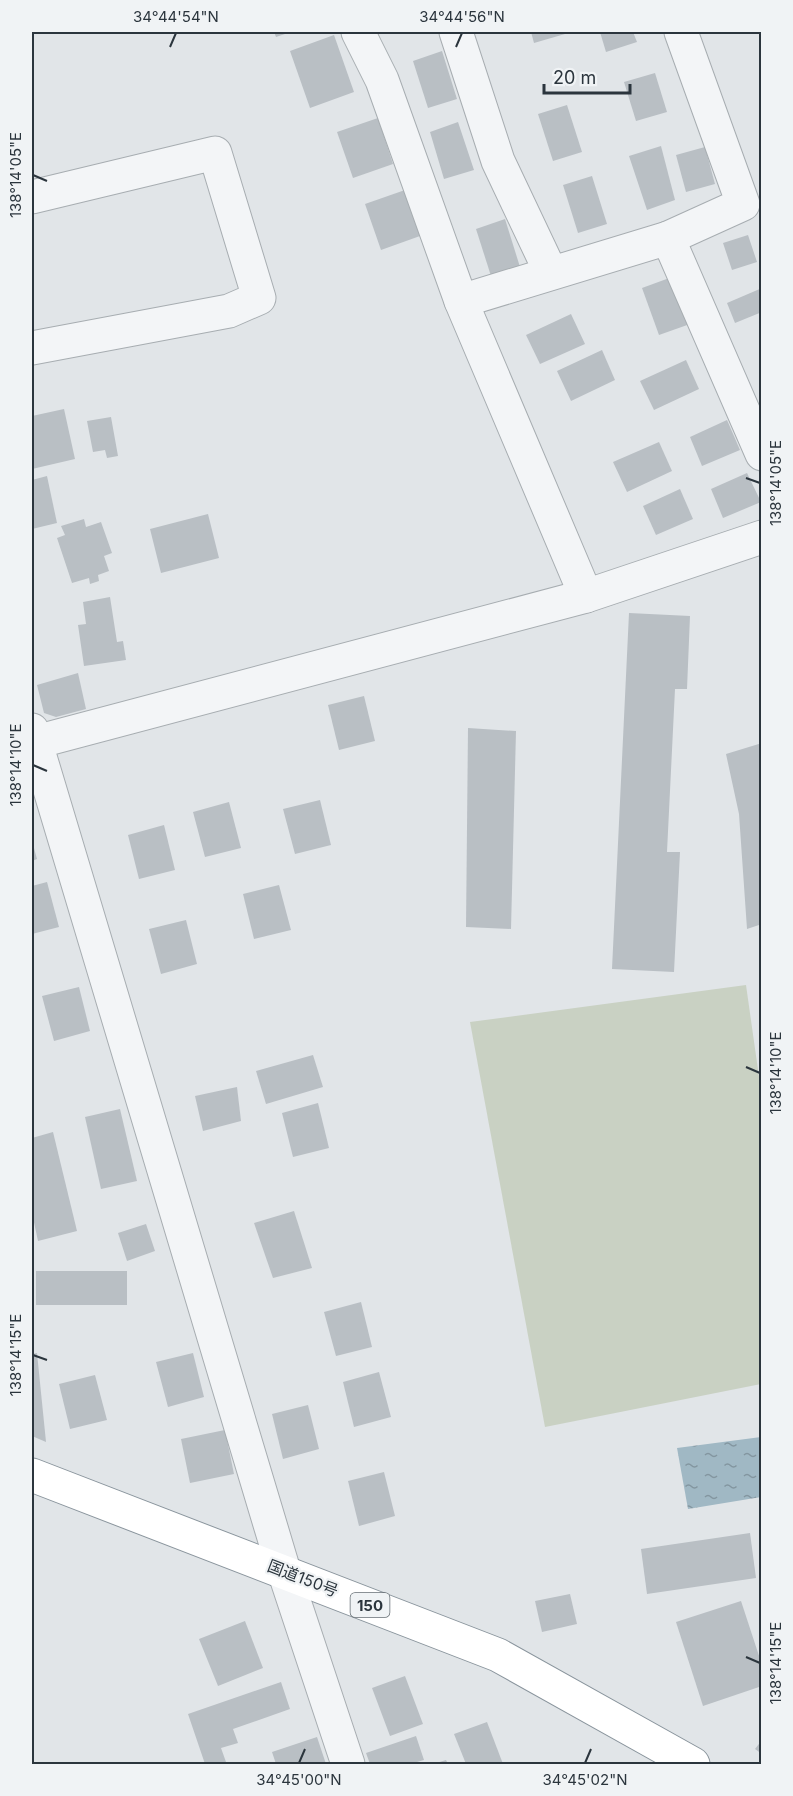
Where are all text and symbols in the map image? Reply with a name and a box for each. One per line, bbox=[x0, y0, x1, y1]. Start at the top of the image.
text: 34°44'54"N bbox=[133, 7, 219, 26]
text: 34°44'56"N bbox=[419, 7, 505, 26]
scale bar bbox=[544, 57, 630, 95]
text: 20 m bbox=[553, 67, 596, 88]
text: 138°14'05"E bbox=[6, 132, 25, 218]
text: 138°14'05"E bbox=[766, 440, 785, 526]
text: 138°14'10"E bbox=[6, 723, 25, 807]
text: 138°14'10"E bbox=[766, 1031, 785, 1115]
text: 138°14'15"E bbox=[6, 1314, 25, 1396]
street label: 国道150号 bbox=[265, 1555, 341, 1601]
road number: 150 bbox=[350, 1593, 389, 1617]
text: 138°14'15"E bbox=[766, 1622, 785, 1704]
text: 34°45'00"N bbox=[256, 1770, 342, 1789]
text: 34°45'02"N bbox=[542, 1770, 628, 1789]

